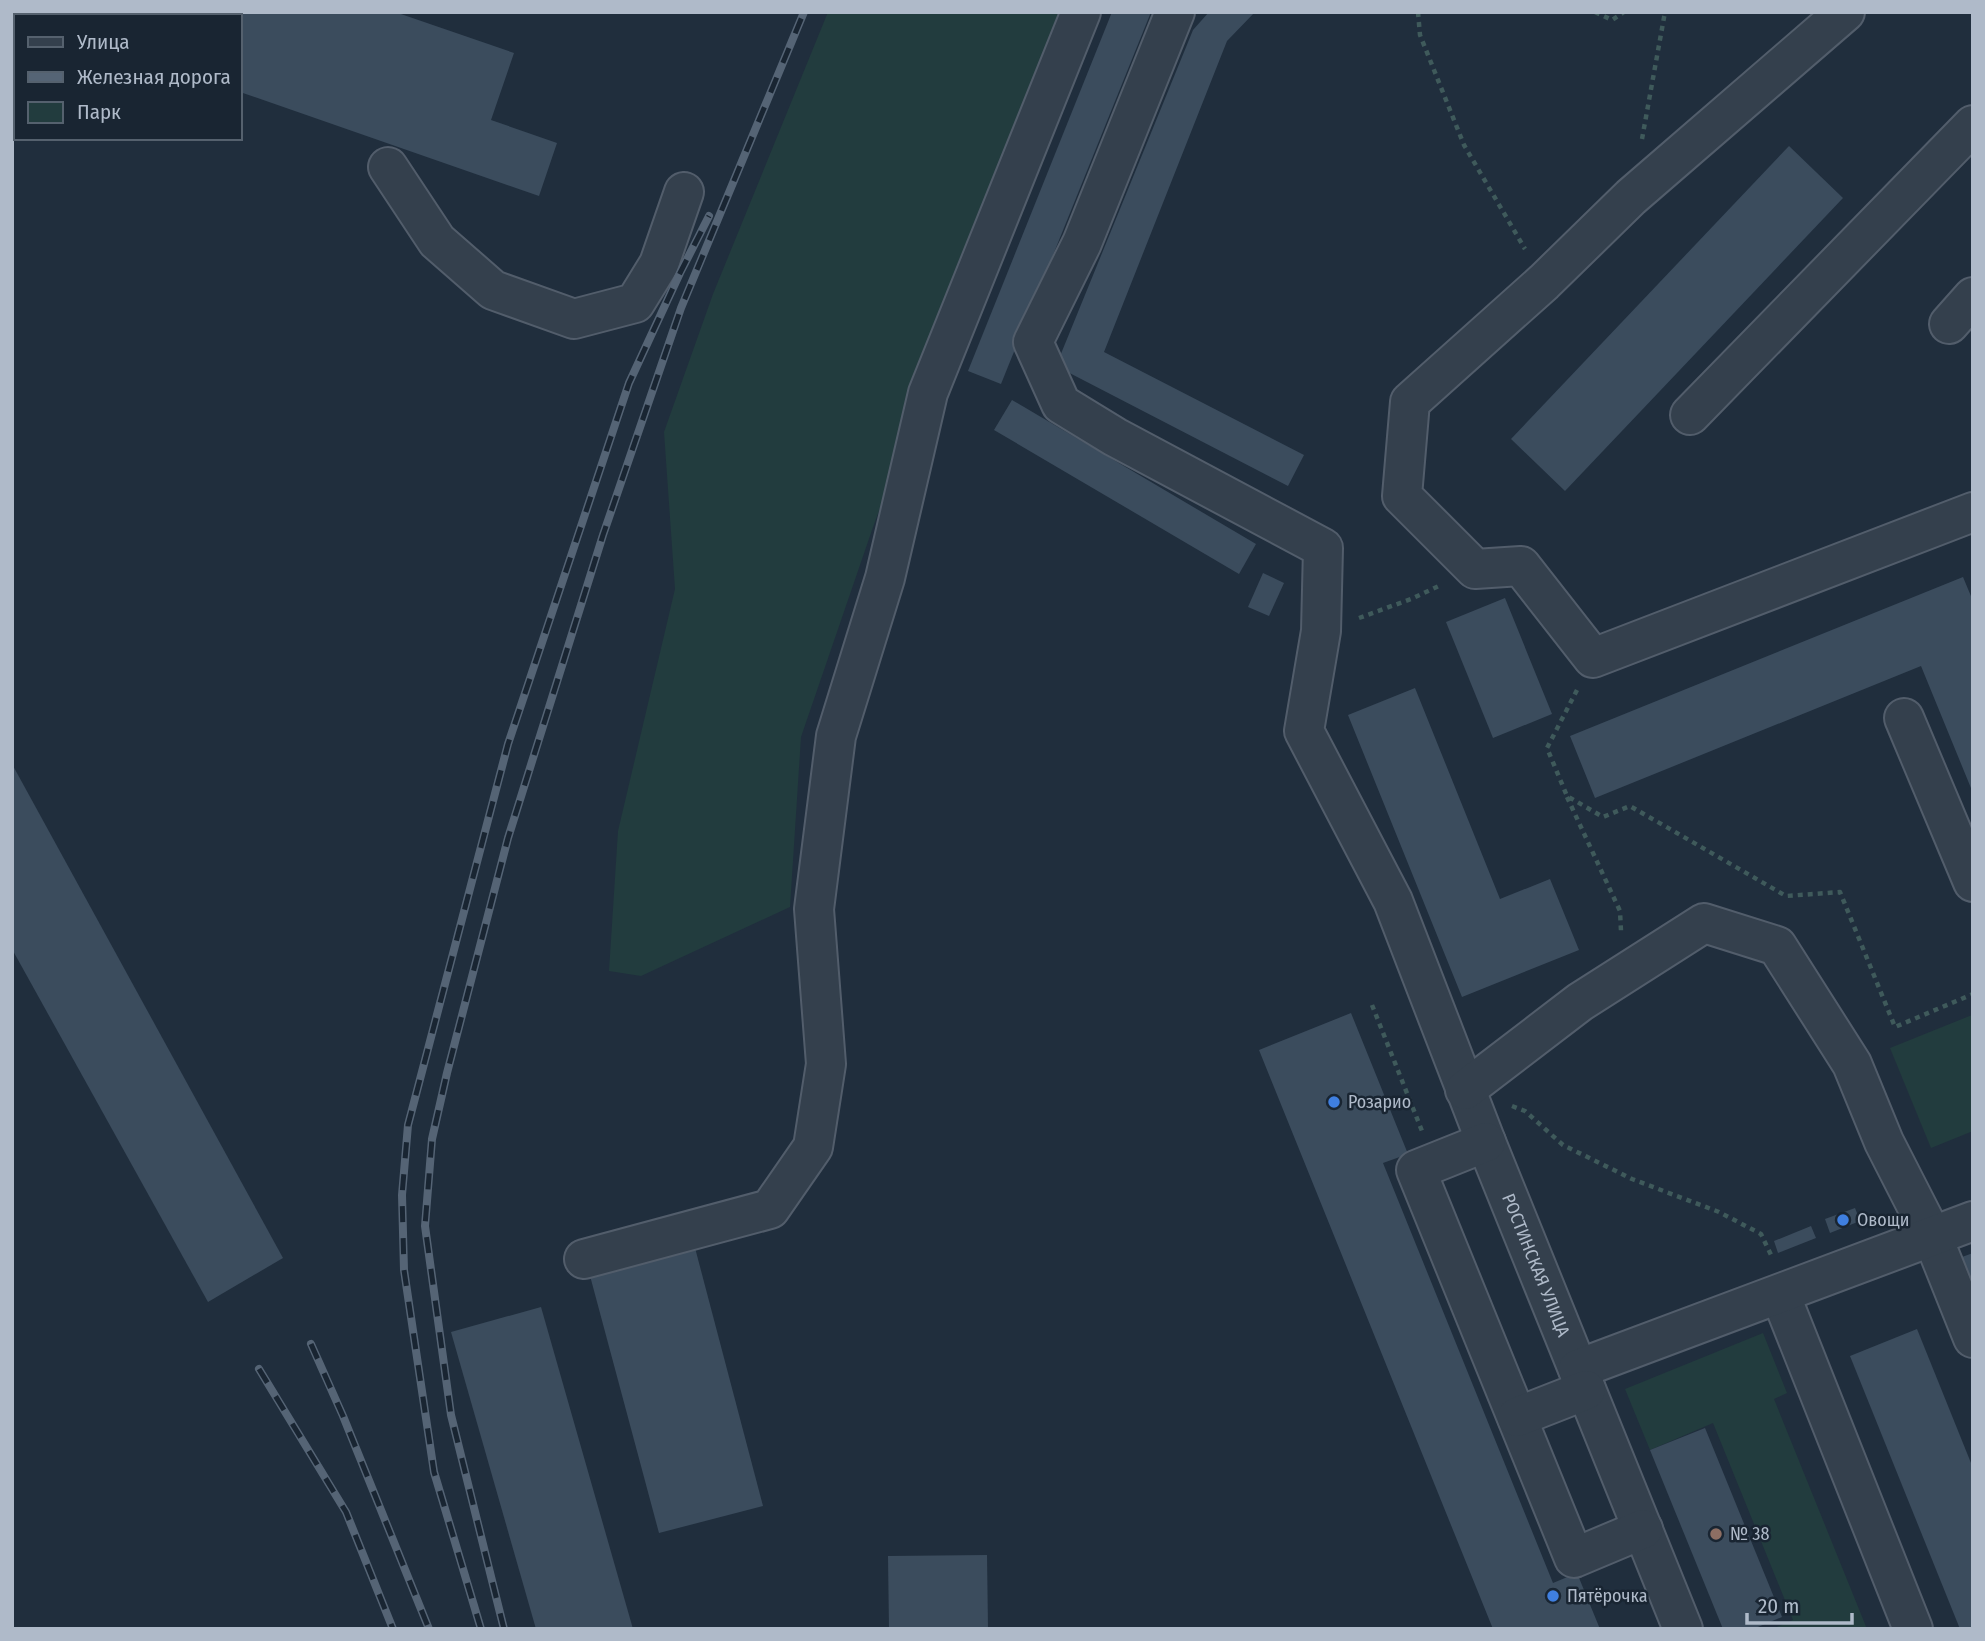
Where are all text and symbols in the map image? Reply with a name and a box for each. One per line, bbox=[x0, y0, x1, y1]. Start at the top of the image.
legend bbox=[14, 14, 242, 140]
text: Улица bbox=[76, 29, 130, 55]
text: Железная дорога bbox=[77, 64, 231, 90]
text: Парк bbox=[77, 99, 121, 125]
place label: Розарио bbox=[1348, 1091, 1411, 1113]
marker: Розарио bbox=[1326, 1094, 1342, 1110]
street label: РОСТИНСКАЯ УЛИЦА bbox=[1497, 1190, 1575, 1340]
place label: Овощи bbox=[1857, 1209, 1909, 1231]
marker: Овощи bbox=[1835, 1212, 1851, 1228]
place label: № 38 bbox=[1730, 1523, 1769, 1545]
marker: № 38 bbox=[1708, 1526, 1724, 1542]
scale bar bbox=[1747, 1582, 1852, 1626]
place label: Пятёрочка bbox=[1567, 1585, 1648, 1607]
marker: Пятёрочка bbox=[1545, 1588, 1561, 1604]
text: 20 m bbox=[1758, 1593, 1799, 1619]

